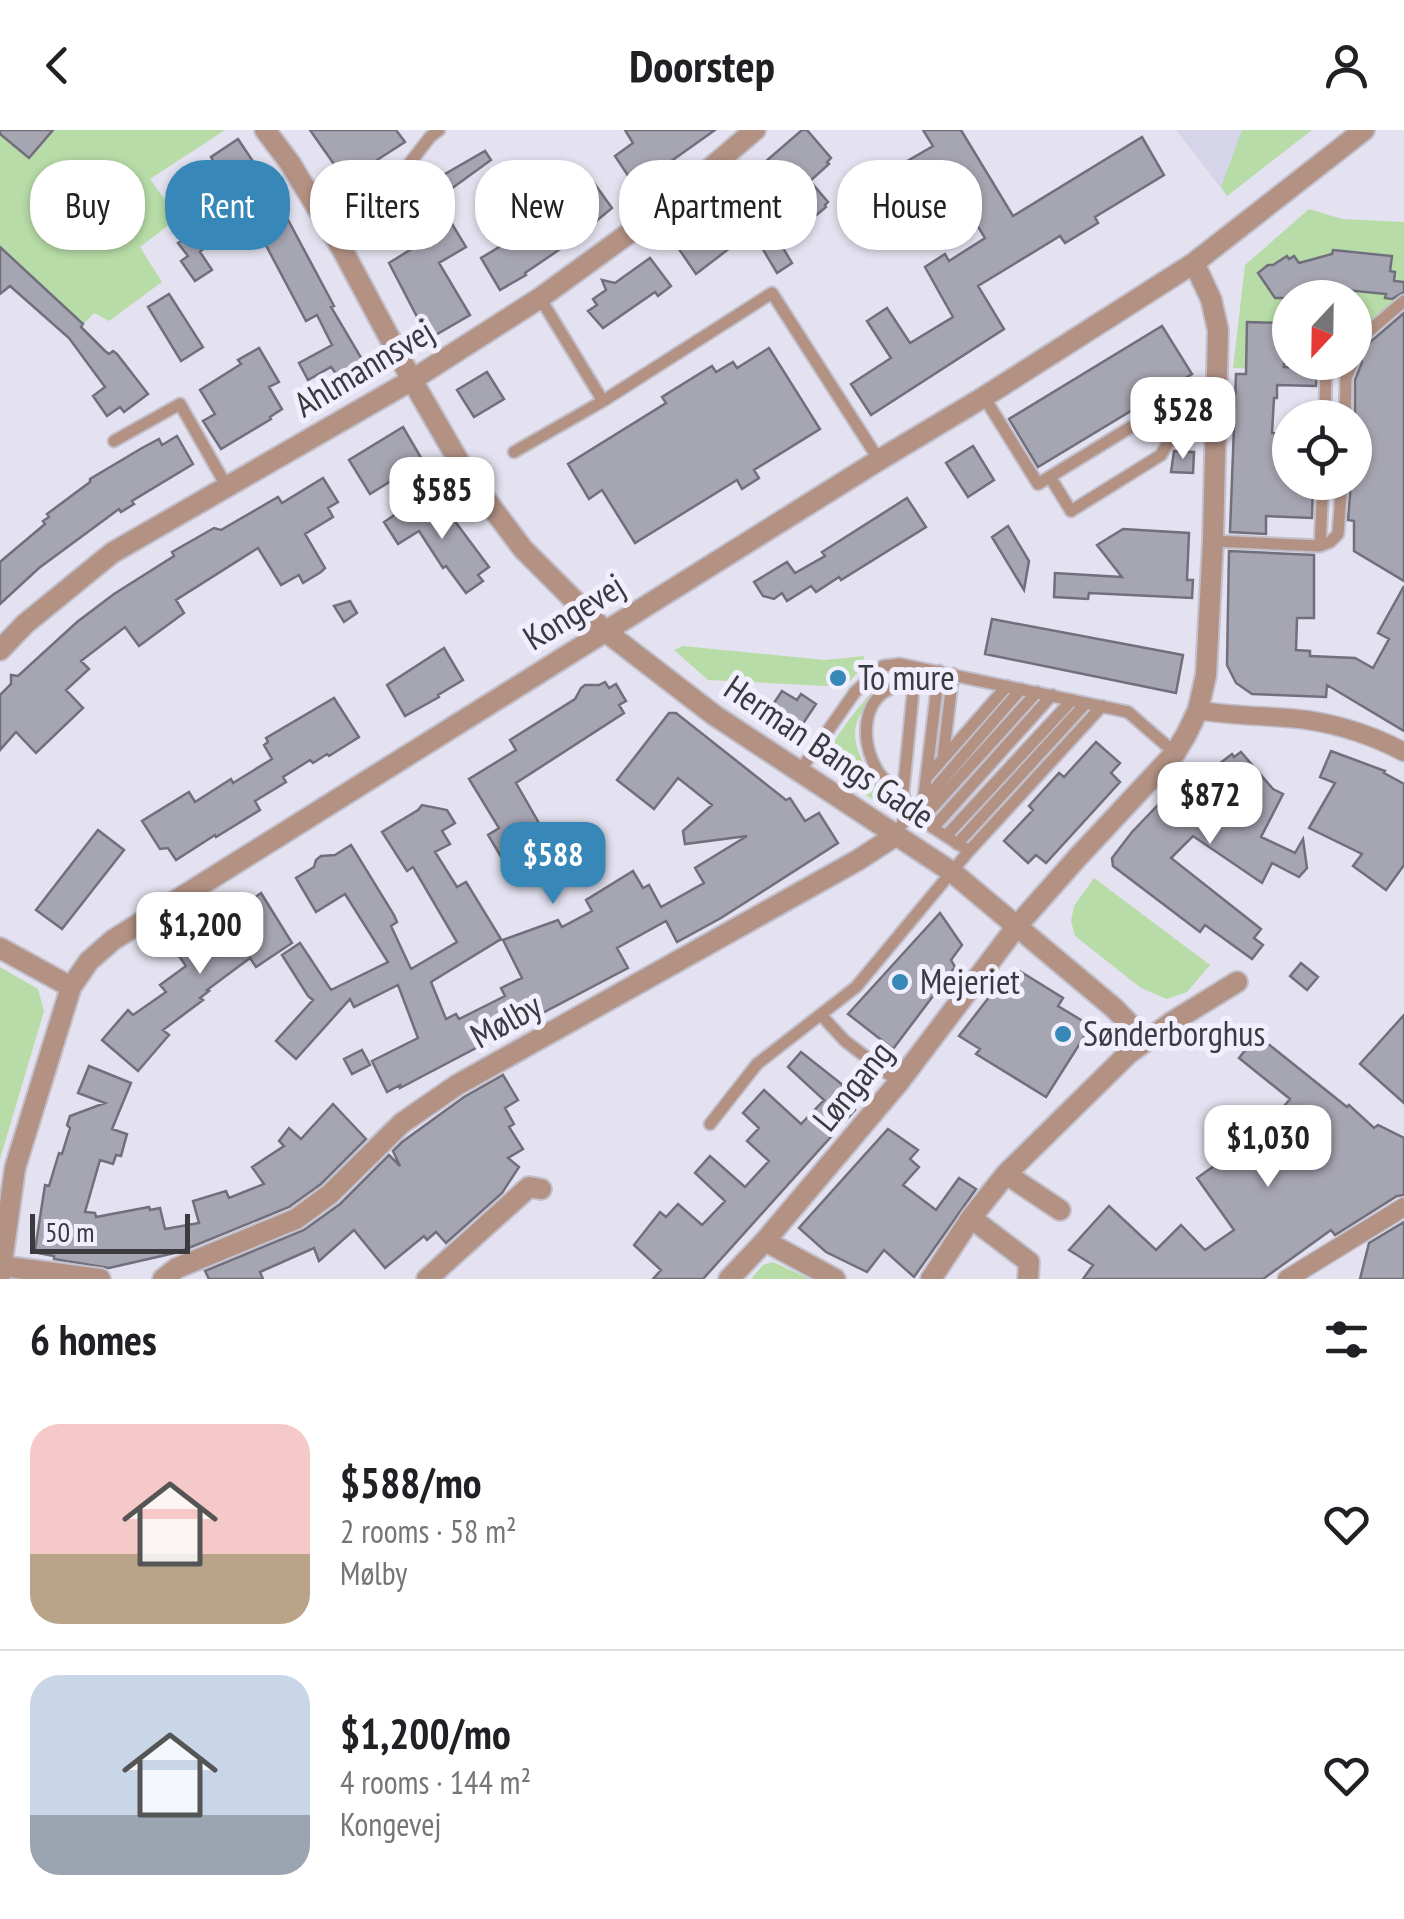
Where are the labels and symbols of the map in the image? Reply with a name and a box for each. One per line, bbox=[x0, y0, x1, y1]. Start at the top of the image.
north arrow bbox=[1272, 280, 1372, 380]
street label: Ahlmannsvej bbox=[285, 308, 442, 427]
pin: $528 bbox=[1124, 377, 1242, 462]
pin: $585 bbox=[383, 457, 501, 542]
street label: Kongevej bbox=[514, 562, 633, 660]
place label: To mure bbox=[858, 654, 955, 700]
street label: Herman Bangs Gade bbox=[716, 664, 943, 838]
marker: To mure bbox=[827, 667, 849, 689]
pin: $872 bbox=[1151, 762, 1269, 847]
pin: $588 bbox=[494, 822, 612, 907]
pin: $1,200 bbox=[119, 892, 281, 977]
place label: Mejeriet bbox=[920, 958, 1020, 1004]
marker: Mejeriet bbox=[889, 971, 911, 993]
street label: Mølby bbox=[462, 982, 550, 1058]
place label: Sønderborghus bbox=[1083, 1010, 1265, 1056]
marker: Sønderborghus bbox=[1052, 1023, 1074, 1045]
street label: Løngang bbox=[802, 1031, 903, 1140]
pin: $1,030 bbox=[1187, 1105, 1349, 1190]
scale bar bbox=[30, 1209, 190, 1254]

